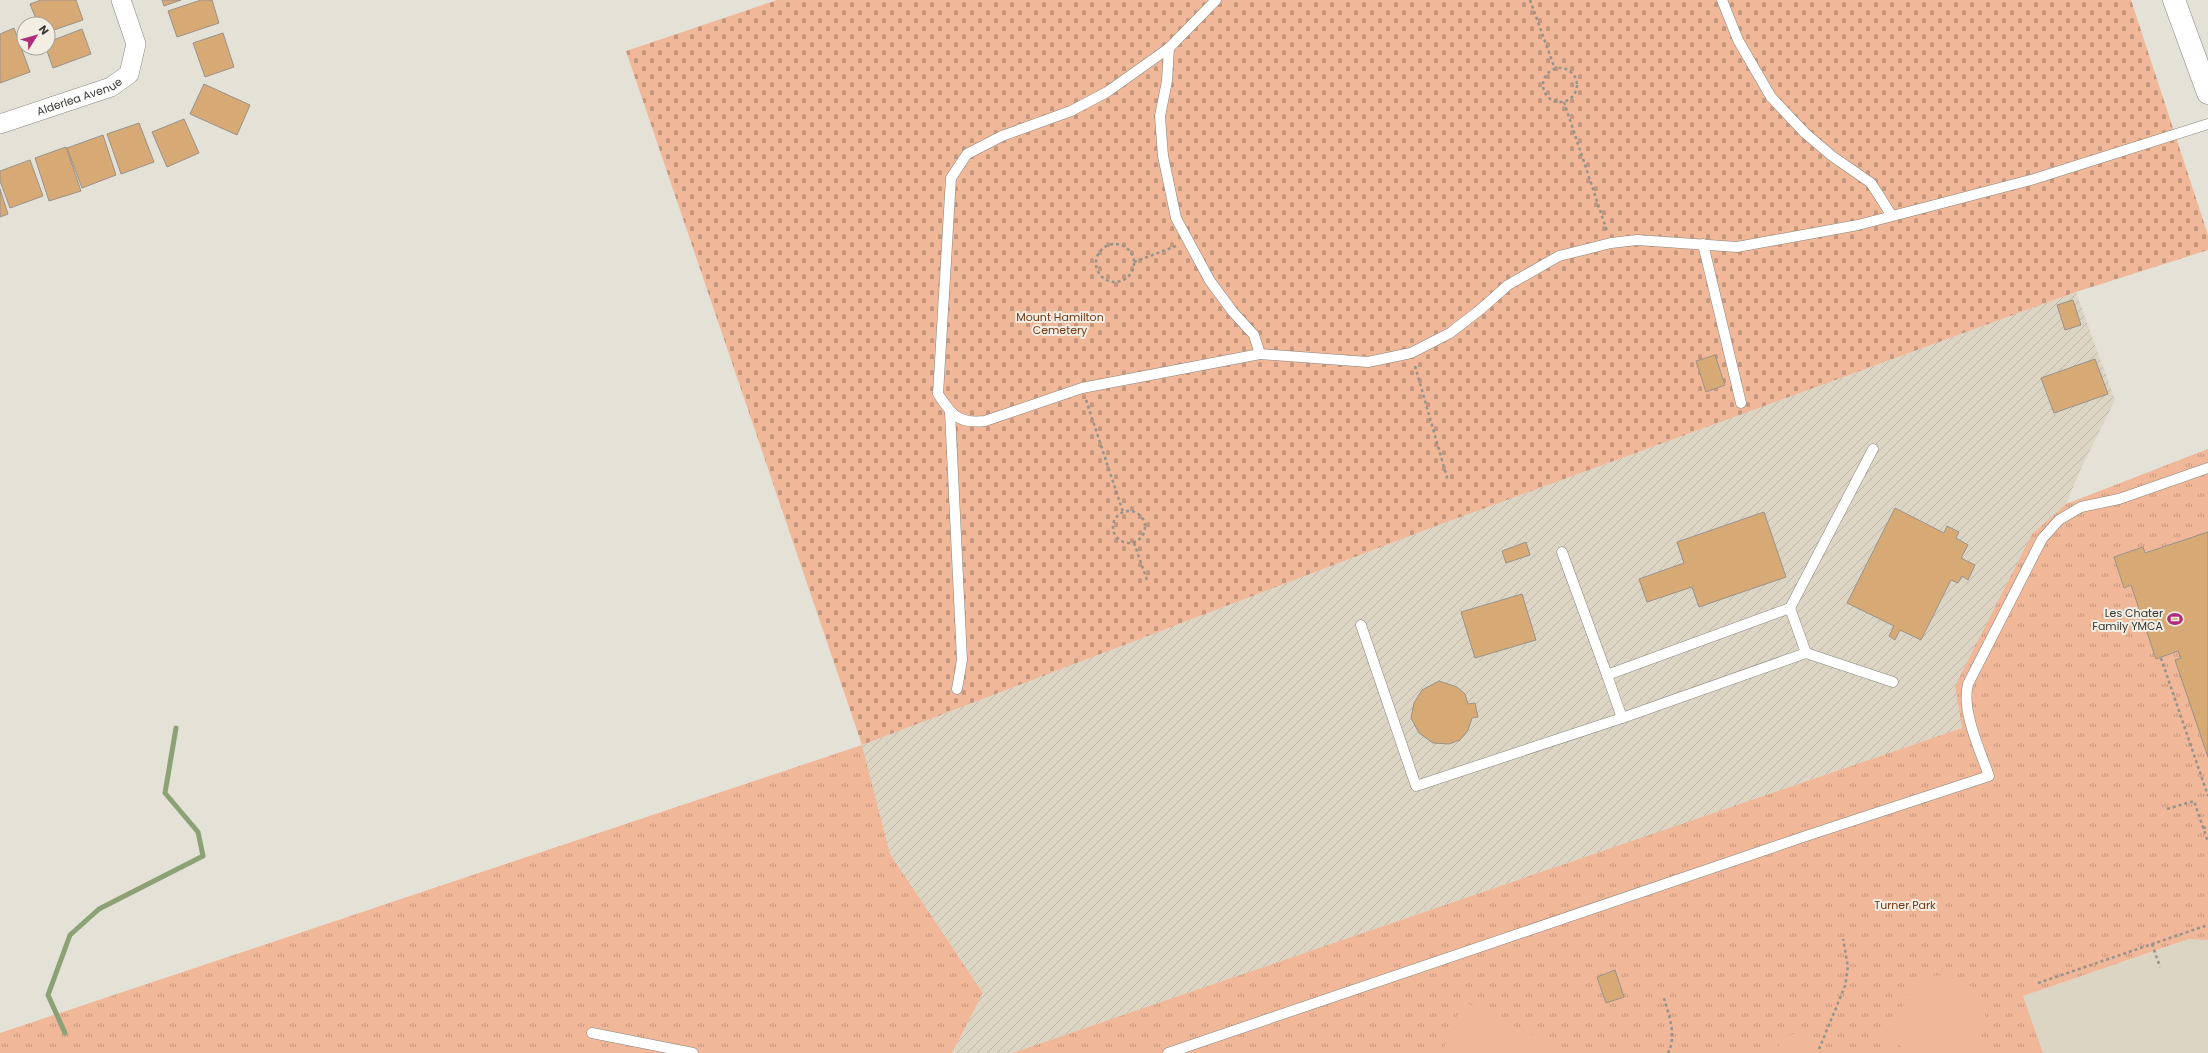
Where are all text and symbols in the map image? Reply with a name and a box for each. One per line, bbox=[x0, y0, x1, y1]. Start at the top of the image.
north arrow bbox=[16, 16, 56, 56]
text: N bbox=[35, 22, 53, 38]
street label: Alderlea Avenue bbox=[35, 73, 125, 119]
park label: Mount Hamilton Cemetery bbox=[1016, 309, 1104, 338]
place label: Les Chater Family YMCA bbox=[2092, 605, 2164, 634]
sports icon: Les Chater Family YMCA bbox=[2166, 610, 2184, 628]
park label: Turner Park bbox=[1874, 897, 1936, 913]

